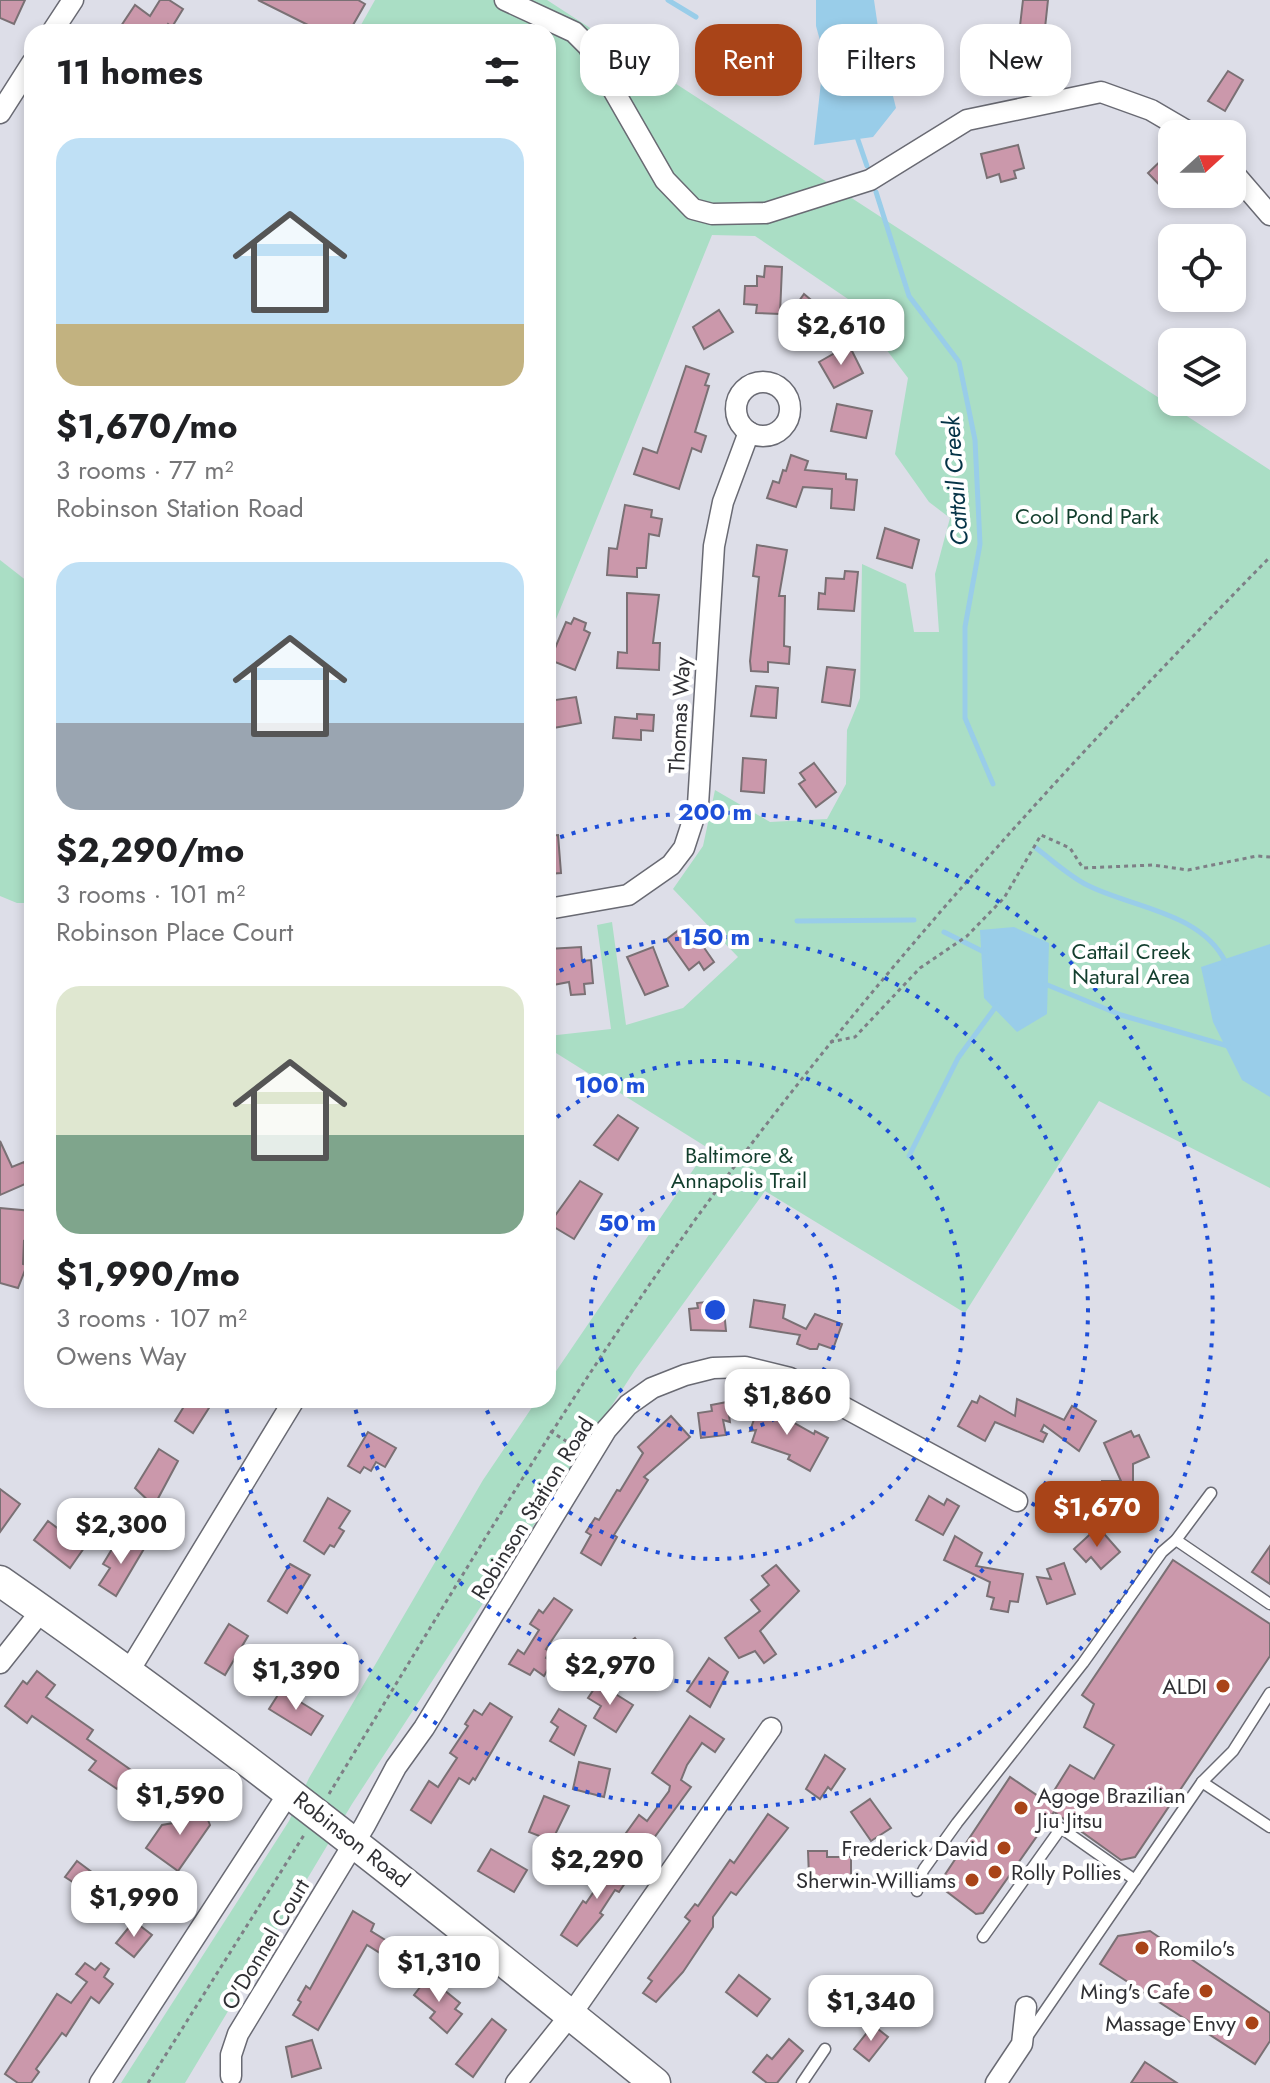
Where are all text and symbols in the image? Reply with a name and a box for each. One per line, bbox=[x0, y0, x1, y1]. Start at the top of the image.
chip: Buy bbox=[580, 24, 679, 96]
chip: Rent bbox=[695, 24, 802, 96]
chip: Filters bbox=[818, 24, 944, 96]
chip: New bbox=[960, 24, 1071, 96]
text: 11 homes bbox=[56, 48, 203, 97]
icon: filters bbox=[480, 50, 524, 94]
north arrow bbox=[1158, 120, 1246, 208]
map controls bbox=[1158, 120, 1246, 416]
icon: home bbox=[218, 190, 362, 334]
button: locate bbox=[1158, 224, 1246, 312]
pin: $2,610 bbox=[776, 299, 906, 367]
text: $2,610 bbox=[796, 306, 886, 344]
button: layers bbox=[1158, 328, 1246, 416]
text: $1,670/mo bbox=[56, 402, 237, 451]
water label: Cattail Creek bbox=[933, 413, 977, 547]
text: 3 rooms · 77 m² bbox=[56, 451, 233, 489]
text: Robinson Station Road bbox=[56, 489, 304, 527]
park label: Cool Pond Park bbox=[1015, 500, 1159, 532]
icon: home bbox=[218, 614, 362, 758]
street label: Thomas Way bbox=[660, 656, 698, 774]
text: 200 m bbox=[678, 794, 752, 829]
text: $2,290/mo bbox=[56, 826, 244, 875]
text: 3 rooms · 101 m² bbox=[56, 875, 245, 913]
text: Robinson Place Court bbox=[56, 913, 293, 951]
text: 150 m bbox=[680, 919, 750, 954]
park label: Cattail Creek Natural Area bbox=[1072, 935, 1191, 992]
icon: home bbox=[218, 1038, 362, 1182]
text: 100 m bbox=[575, 1067, 645, 1102]
park label: Baltimore & Annapolis Trail bbox=[671, 1139, 807, 1196]
text: 50 m bbox=[598, 1205, 656, 1240]
text: $1,990/mo bbox=[56, 1250, 240, 1299]
centre of rings bbox=[701, 1296, 729, 1324]
text: 3 rooms · 107 m² bbox=[56, 1299, 247, 1337]
text: Owens Way bbox=[56, 1337, 187, 1375]
pin: $1,860 bbox=[722, 1369, 852, 1437]
text: $1,860 bbox=[743, 1376, 831, 1414]
street label: Robinson Station Road bbox=[463, 1411, 601, 1605]
pin: $1,670 bbox=[1032, 1481, 1162, 1549]
text: $1,670 bbox=[1053, 1488, 1141, 1526]
pin: $2,300 bbox=[56, 1498, 186, 1566]
text: $2,300 bbox=[75, 1505, 167, 1543]
pin: $2,970 bbox=[545, 1639, 675, 1707]
pin: $1,390 bbox=[231, 1644, 361, 1712]
text: $2,970 bbox=[564, 1646, 656, 1684]
text: $1,390 bbox=[252, 1651, 340, 1689]
place label: ALDI bbox=[1162, 1670, 1207, 1702]
marker: ALDI bbox=[1214, 1677, 1232, 1695]
pin: $1,590 bbox=[115, 1769, 245, 1837]
text: $1,590 bbox=[135, 1776, 225, 1814]
place label: Agoge Brazilian Jiu Jitsu bbox=[1034, 1779, 1186, 1836]
street label: Robinson Road bbox=[287, 1783, 417, 1895]
marker: Agoge Brazilian Jiu Jitsu bbox=[1012, 1799, 1030, 1817]
place label: Frederick David bbox=[842, 1832, 988, 1864]
pin: $2,290 bbox=[532, 1833, 662, 1901]
marker: Frederick David bbox=[995, 1839, 1013, 1857]
text: $2,290 bbox=[550, 1840, 644, 1878]
place label: Rolly Pollies bbox=[1011, 1856, 1121, 1888]
marker: Rolly Pollies bbox=[986, 1863, 1004, 1881]
place label: Sherwin-Williams bbox=[796, 1864, 956, 1896]
pin: $1,990 bbox=[69, 1871, 199, 1939]
marker: Sherwin-Williams bbox=[963, 1871, 981, 1889]
street label: O'Donnel Court bbox=[213, 1872, 317, 2016]
text: $1,990 bbox=[89, 1878, 179, 1916]
place label: Romilo's bbox=[1158, 1932, 1235, 1964]
pin: $1,310 bbox=[374, 1936, 504, 2004]
marker: Romilo's bbox=[1133, 1939, 1151, 1957]
text: $1,310 bbox=[397, 1943, 481, 1981]
pin: $1,340 bbox=[806, 1975, 936, 2043]
place label: Ming's Cafe bbox=[1080, 1975, 1190, 2007]
text: $1,340 bbox=[826, 1982, 916, 2020]
marker: Ming's Cafe bbox=[1197, 1982, 1215, 2000]
place label: Massage Envy bbox=[1105, 2007, 1236, 2039]
marker: Massage Envy bbox=[1243, 2014, 1261, 2032]

